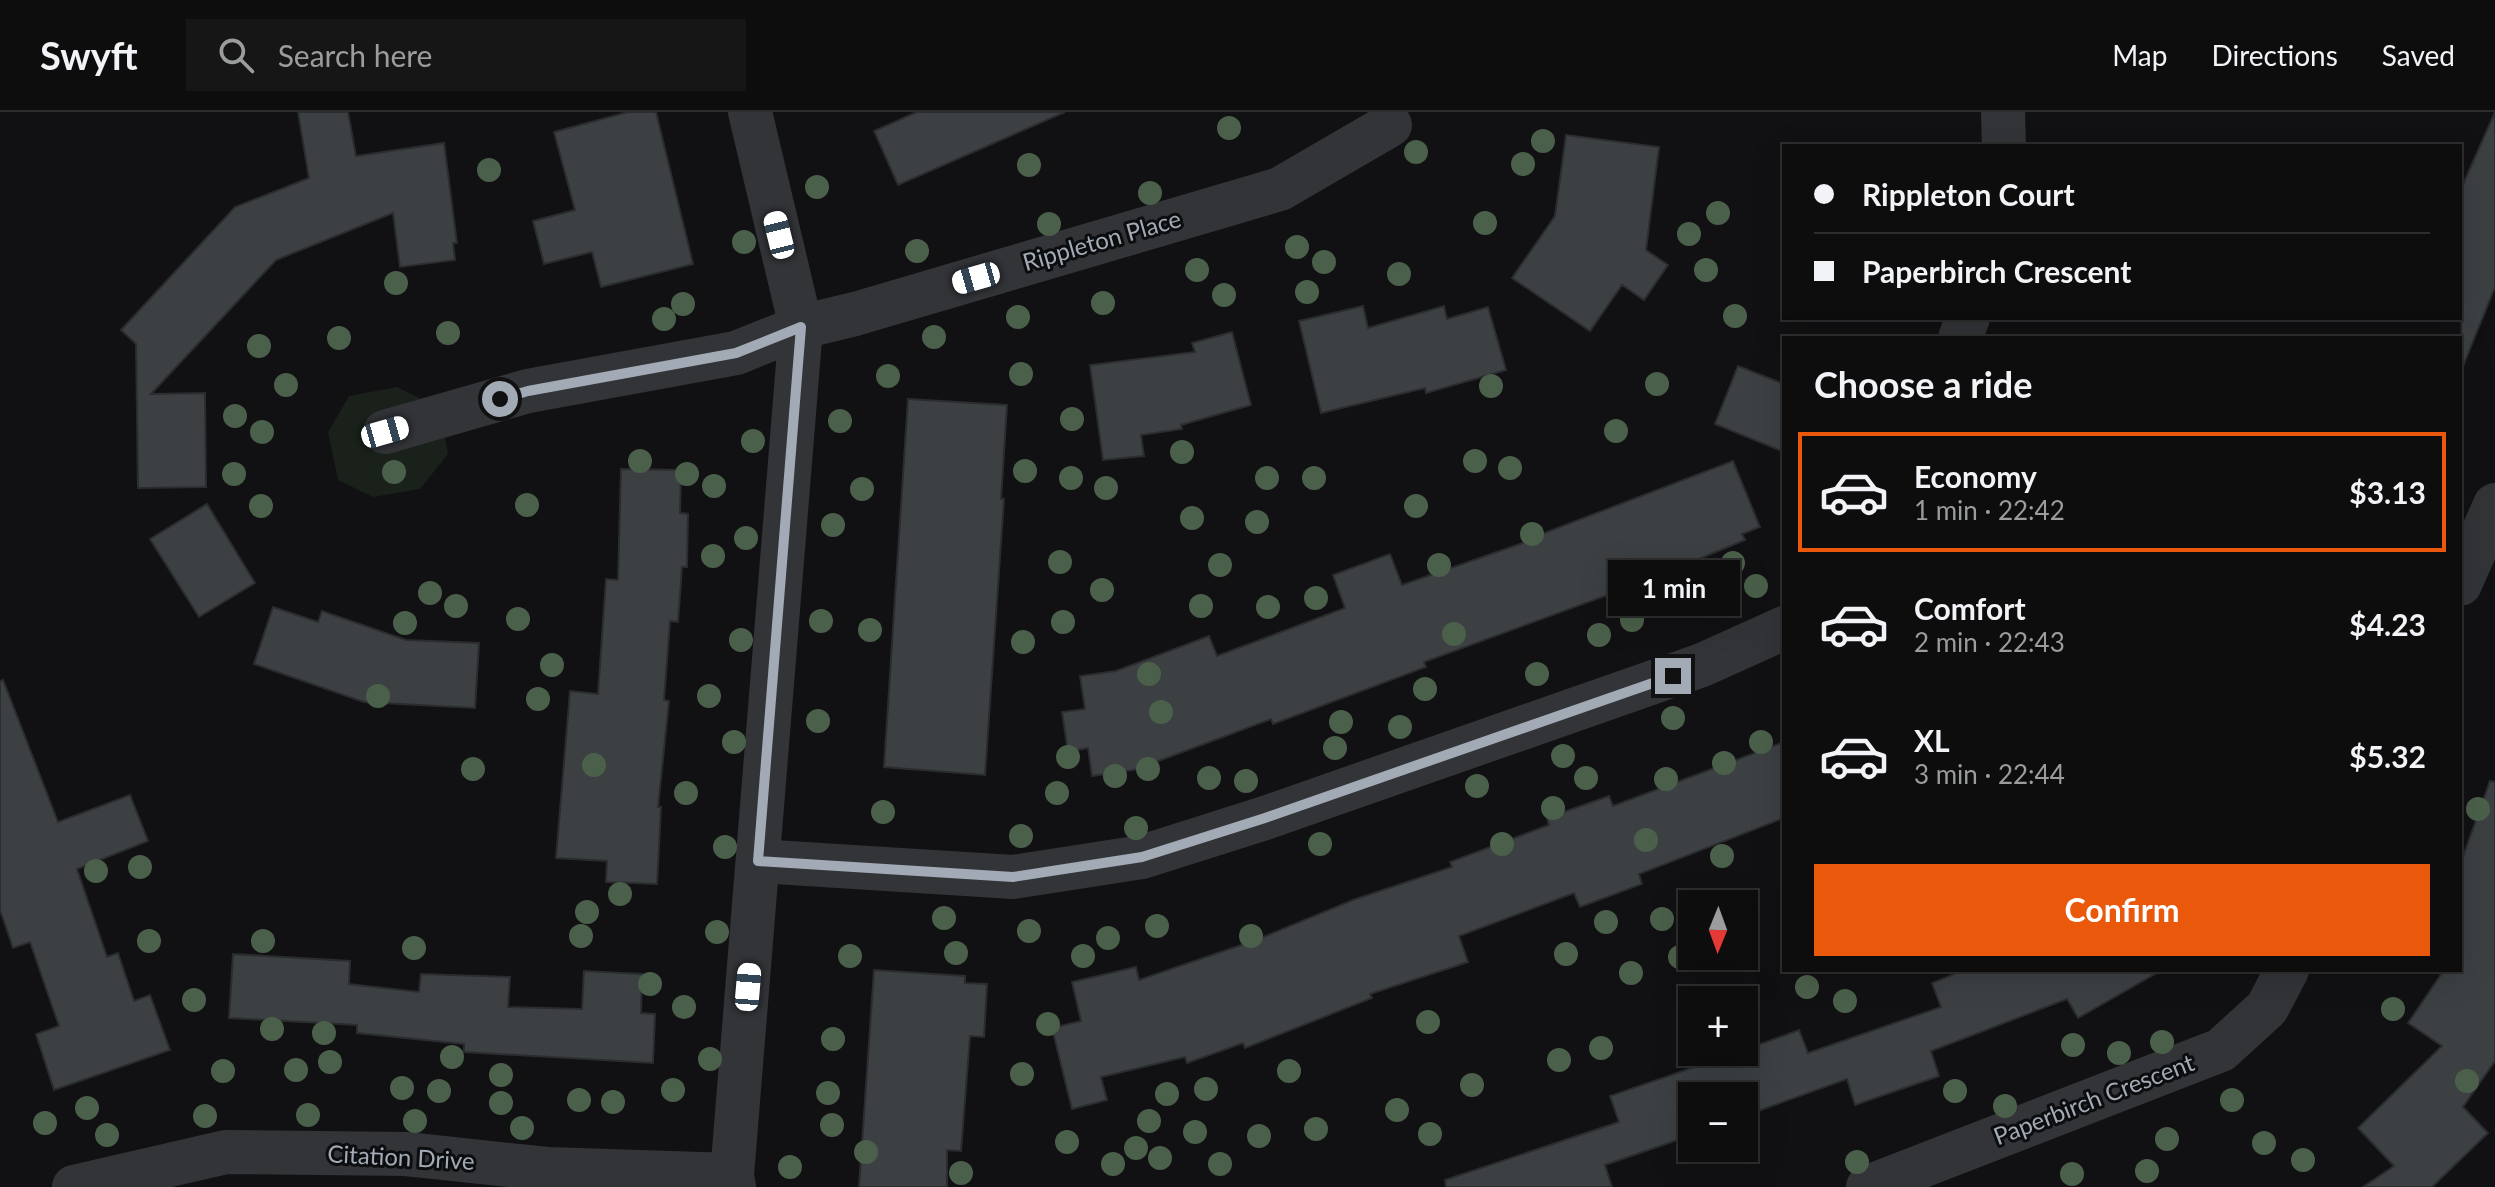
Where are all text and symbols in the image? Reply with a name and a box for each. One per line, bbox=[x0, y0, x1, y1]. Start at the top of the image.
search box bbox=[186, 19, 746, 91]
text: Swyft bbox=[40, 32, 138, 78]
icon: search bbox=[214, 33, 258, 77]
text: Search here bbox=[278, 37, 432, 73]
text: Map bbox=[2112, 38, 2167, 72]
text: Directions bbox=[2211, 38, 2338, 72]
text: Saved bbox=[2382, 38, 2455, 72]
text: Rippleton Court bbox=[1862, 176, 2075, 212]
street label: Rippleton Place bbox=[1019, 203, 1184, 276]
car bbox=[762, 209, 796, 261]
text: Paperbirch Crescent bbox=[1862, 253, 2132, 289]
car bbox=[950, 260, 1002, 296]
text: Choose a ride bbox=[1814, 362, 2033, 406]
route start bbox=[482, 381, 518, 417]
car bbox=[359, 414, 411, 450]
icon: car bbox=[1818, 456, 1890, 528]
text: Economy bbox=[1914, 458, 2037, 494]
text: $3.13 bbox=[2349, 474, 2426, 510]
text: 1 min · 22:42 bbox=[1914, 494, 2065, 526]
callout: 1 min bbox=[1607, 560, 1739, 616]
text: 1 min bbox=[1642, 572, 1706, 604]
icon: car bbox=[1818, 588, 1890, 660]
text: Comfort bbox=[1914, 590, 2026, 626]
text: $4.23 bbox=[2349, 606, 2426, 642]
text: 2 min · 22:43 bbox=[1914, 626, 2065, 658]
route end bbox=[1655, 658, 1691, 694]
icon: car bbox=[1818, 720, 1890, 792]
text: XL bbox=[1914, 722, 1950, 758]
text: $5.32 bbox=[2349, 738, 2426, 774]
text: 3 min · 22:44 bbox=[1914, 758, 2065, 790]
button: Confirm bbox=[1814, 864, 2430, 956]
north arrow bbox=[1678, 890, 1758, 970]
map controls bbox=[1678, 890, 1758, 1162]
car bbox=[734, 962, 762, 1012]
button: + bbox=[1678, 986, 1758, 1066]
street label: Paperbirch Crescent bbox=[1989, 1047, 2198, 1150]
button: − bbox=[1678, 1082, 1758, 1162]
street label: Citation Drive bbox=[327, 1138, 475, 1175]

